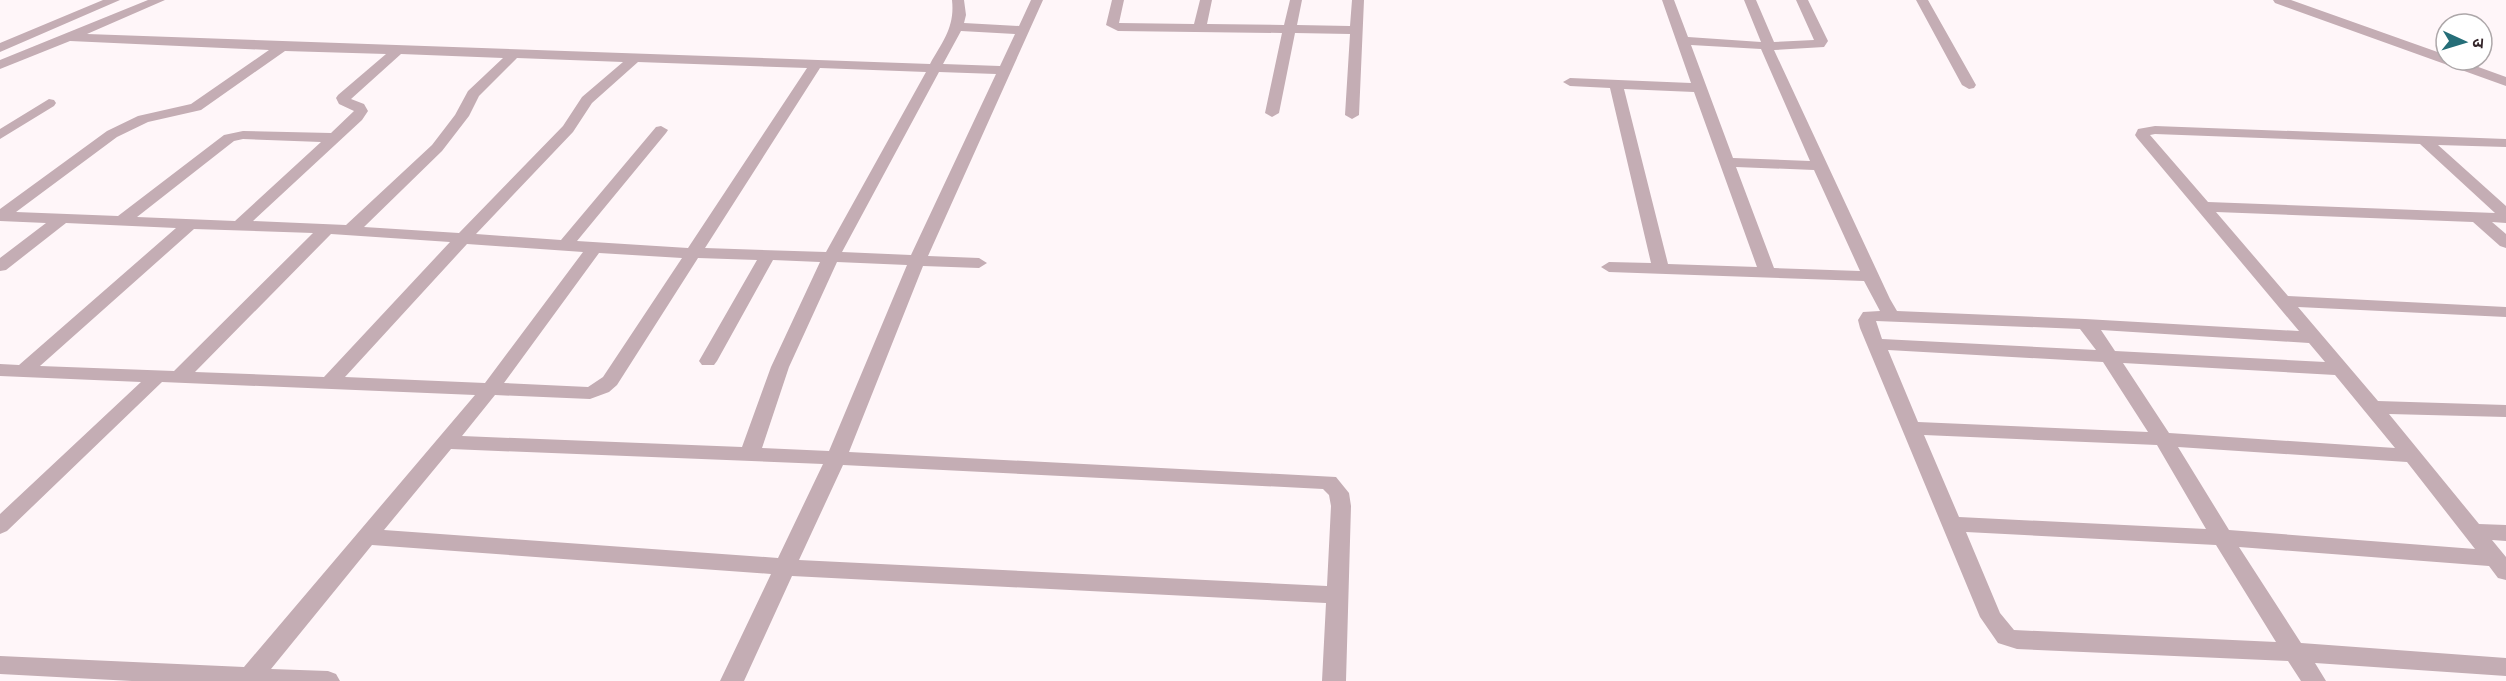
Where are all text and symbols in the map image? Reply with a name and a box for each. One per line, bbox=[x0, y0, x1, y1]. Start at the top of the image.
north arrow bbox=[2434, 12, 2494, 72]
text: उ bbox=[2468, 38, 2490, 49]

